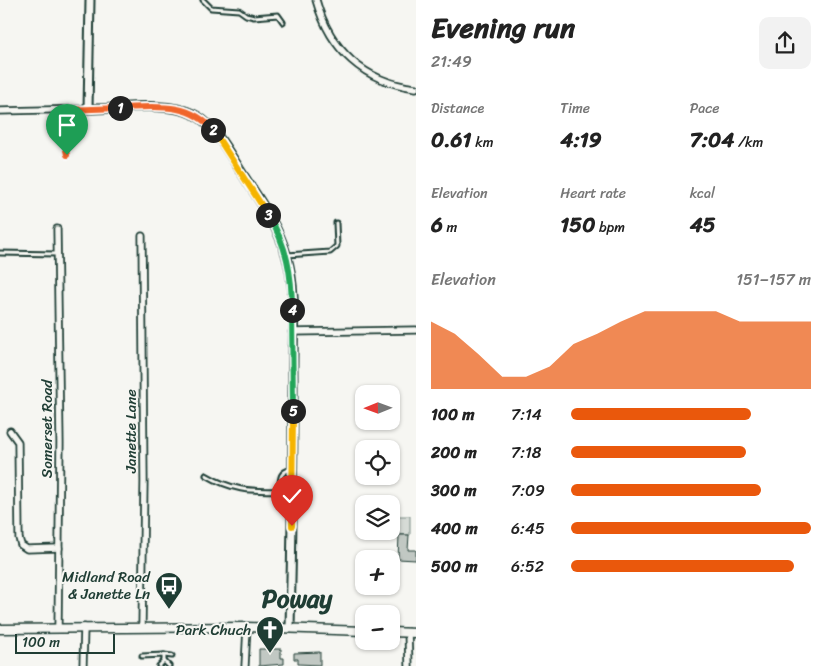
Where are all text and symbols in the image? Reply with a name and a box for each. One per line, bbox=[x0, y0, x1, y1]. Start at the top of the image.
text: Evening run bbox=[431, 3, 575, 52]
button: share bbox=[759, 17, 811, 69]
text: 21:49 bbox=[431, 47, 472, 76]
pin: 1 bbox=[108, 96, 132, 120]
text: 1 bbox=[117, 96, 124, 121]
text: Distance bbox=[431, 96, 484, 121]
text: Time bbox=[560, 96, 590, 121]
text: Pace bbox=[690, 96, 719, 121]
pin bbox=[46, 104, 88, 155]
icon: arrive bbox=[53, 111, 81, 139]
pin: 2 bbox=[200, 118, 226, 142]
text: 2 bbox=[209, 118, 218, 143]
text: 0.61 bbox=[431, 121, 472, 159]
text: 4:19 bbox=[560, 121, 602, 159]
text: 7:04 bbox=[690, 121, 734, 159]
text: km bbox=[472, 130, 493, 155]
text: /km bbox=[734, 130, 763, 155]
text: Elevation bbox=[431, 181, 488, 206]
text: Heart rate bbox=[560, 181, 626, 206]
text: kcal bbox=[690, 181, 715, 206]
pin: 3 bbox=[256, 202, 280, 228]
text: 3 bbox=[265, 203, 272, 228]
text: 6 bbox=[431, 206, 443, 244]
text: 150 bbox=[560, 206, 595, 244]
text: 45 bbox=[690, 206, 716, 244]
text: m bbox=[443, 215, 457, 240]
text: bpm bbox=[595, 215, 625, 240]
text: Elevation bbox=[431, 265, 496, 294]
text: 151–157 m bbox=[736, 265, 811, 294]
pin: 4 bbox=[280, 298, 304, 322]
text: 4 bbox=[288, 298, 297, 323]
street label: Somerset Road bbox=[34, 379, 60, 478]
north arrow bbox=[355, 385, 400, 430]
map controls bbox=[355, 385, 400, 650]
street label: Janette Lane bbox=[118, 389, 144, 474]
pin: 5 bbox=[280, 398, 306, 424]
text: 5 bbox=[289, 399, 298, 424]
text: 100 m bbox=[431, 400, 475, 429]
text: 7:14 bbox=[511, 400, 542, 429]
text: 200 m bbox=[431, 438, 477, 467]
text: 7:18 bbox=[511, 438, 541, 467]
button: locate bbox=[355, 440, 400, 485]
pin bbox=[271, 475, 313, 526]
text: 300 m bbox=[431, 476, 476, 505]
text: 7:09 bbox=[511, 476, 545, 505]
icon: check bbox=[278, 482, 306, 510]
button: layers bbox=[355, 495, 400, 540]
text: 400 m bbox=[431, 514, 478, 543]
text: 6:45 bbox=[511, 514, 545, 543]
button: + bbox=[355, 550, 400, 595]
text: 500 m bbox=[431, 552, 477, 581]
text: 6:52 bbox=[511, 552, 544, 581]
place label: Midland Road & Janette Ln bbox=[62, 564, 151, 607]
bus stop icon: Midland Road & Janette Ln bbox=[154, 571, 184, 610]
district label: Poway bbox=[262, 576, 333, 621]
button: − bbox=[355, 605, 400, 650]
church icon: Park Chuch bbox=[255, 615, 285, 654]
place label: Park Chuch bbox=[176, 617, 251, 643]
text: 100 m bbox=[22, 630, 60, 655]
scale bar bbox=[15, 631, 115, 654]

